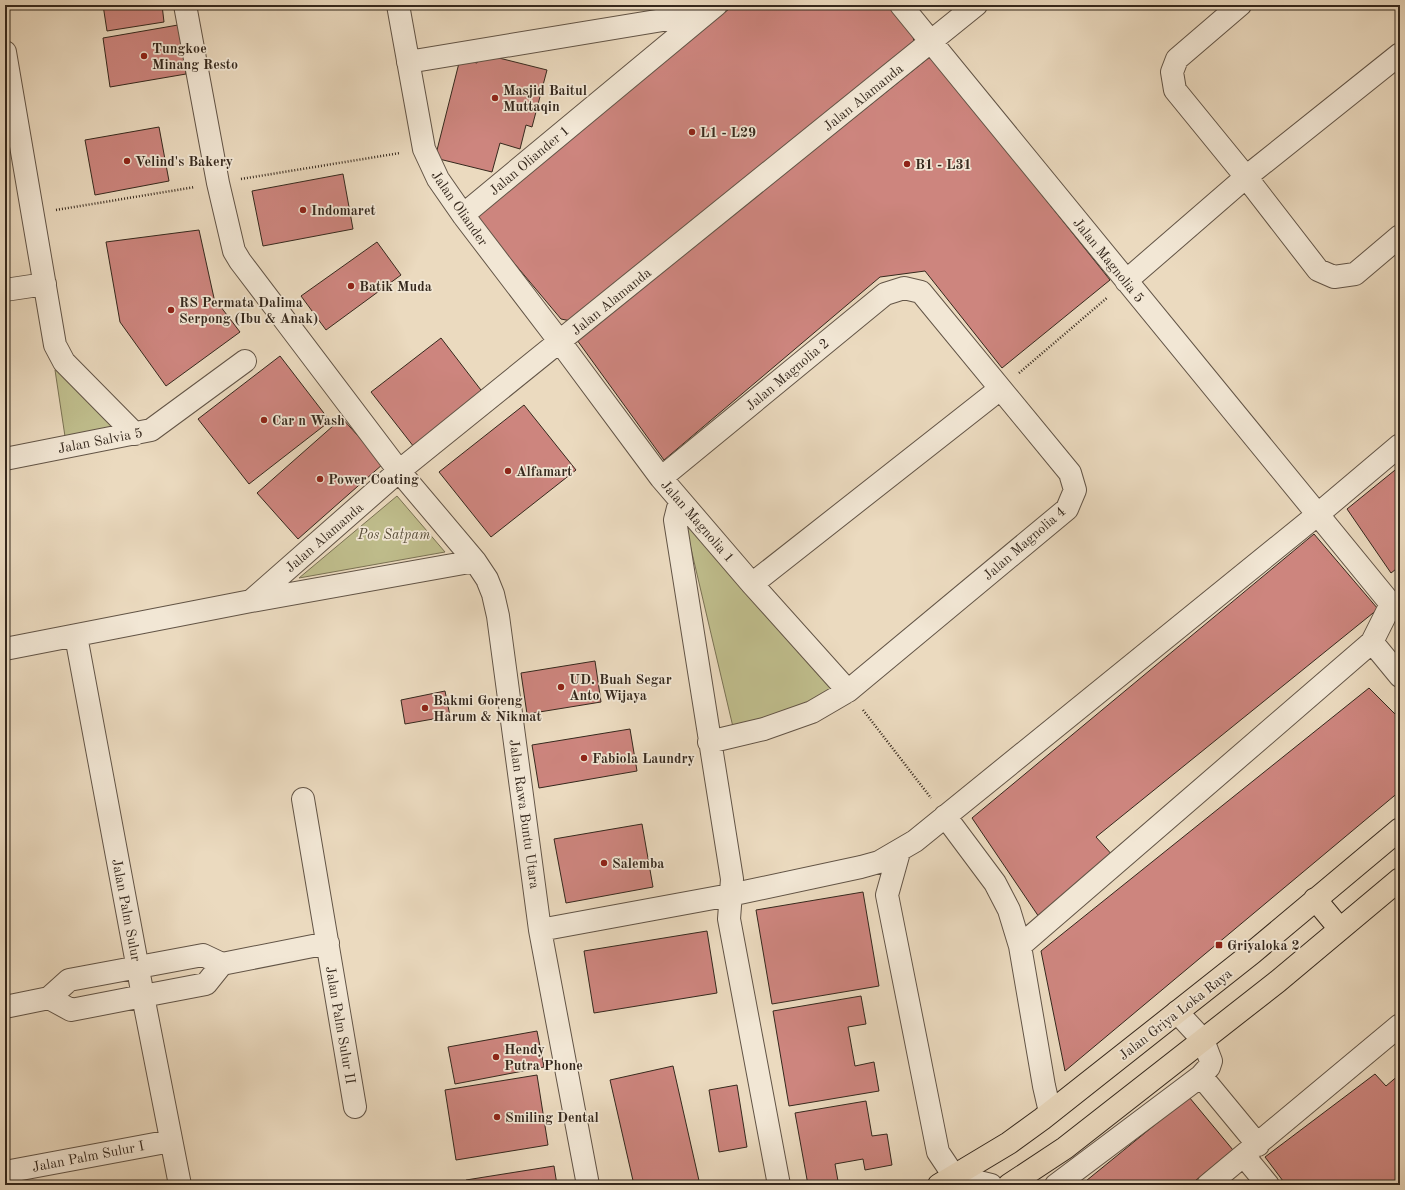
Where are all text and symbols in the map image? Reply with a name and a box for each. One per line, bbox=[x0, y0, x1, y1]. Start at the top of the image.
place label: Tungkoe Minang Resto bbox=[152, 42, 238, 72]
marker: Tungkoe Minang Resto bbox=[139, 51, 149, 61]
street label: Jalan Alamanda bbox=[821, 61, 906, 134]
place label: Masjid Baitul Muttaqin bbox=[503, 84, 587, 114]
marker: Masjid Baitul Muttaqin bbox=[490, 93, 500, 103]
street label: Jalan Oliander 1 bbox=[487, 123, 572, 198]
place label: L1 - L29 bbox=[700, 126, 756, 140]
marker: L1 - L29 bbox=[687, 127, 697, 137]
place label: Velind's Bakery bbox=[135, 155, 233, 169]
marker: Velind's Bakery bbox=[122, 156, 132, 166]
place label: B1 - L31 bbox=[915, 158, 972, 172]
marker: B1 - L31 bbox=[902, 159, 912, 169]
street label: Jalan Oliander bbox=[428, 169, 490, 249]
place label: Indomaret bbox=[311, 204, 376, 218]
marker: Indomaret bbox=[298, 205, 308, 215]
street label: Jalan Magnolia 5 bbox=[1070, 216, 1146, 305]
street label: Jalan Alamanda bbox=[569, 265, 654, 338]
place label: Batik Muda bbox=[359, 280, 432, 294]
marker: Batik Muda bbox=[346, 281, 356, 291]
place label: RS Permata Dalima Serpong (Ibu & Anak) bbox=[179, 296, 318, 326]
marker: RS Permata Dalima Serpong (Ibu & Anak) bbox=[166, 305, 176, 315]
street label: Jalan Magnolia 2 bbox=[743, 336, 832, 414]
place label: Car n Wash bbox=[272, 414, 345, 428]
marker: Car n Wash bbox=[259, 415, 269, 425]
street label: Jalan Salvia 5 bbox=[57, 426, 144, 456]
place label: Alfamart bbox=[516, 465, 572, 479]
marker: Alfamart bbox=[503, 466, 513, 476]
place label: Power Coating bbox=[328, 473, 419, 487]
marker: Power Coating bbox=[315, 474, 325, 484]
street label: Jalan Magnolia 1 bbox=[658, 478, 737, 565]
street label: Jalan Alamanda bbox=[283, 500, 366, 575]
street label: Jalan Magnolia 4 bbox=[981, 504, 1068, 583]
park label: Pos Satpam bbox=[357, 528, 430, 543]
place label: UD. Buah Segar Anto Wijaya bbox=[569, 673, 672, 703]
marker: UD. Buah Segar Anto Wijaya bbox=[556, 682, 566, 692]
place label: Bakmi Goreng Harum & Nikmat bbox=[433, 694, 542, 724]
marker: Bakmi Goreng Harum & Nikmat bbox=[420, 703, 430, 713]
street label: Jalan Rawa Buntu Utara bbox=[507, 738, 541, 890]
place label: Fabiola Laundry bbox=[592, 752, 695, 766]
marker: Fabiola Laundry bbox=[579, 753, 589, 763]
place label: Salemba bbox=[612, 857, 664, 871]
street label: Jalan Palm Sulur bbox=[109, 858, 143, 963]
marker: Salemba bbox=[599, 858, 609, 868]
place label: Griyaloka 2 bbox=[1227, 939, 1300, 953]
marker: Griyaloka 2 bbox=[1214, 940, 1224, 950]
street label: Jalan Palm Sulur II bbox=[323, 965, 357, 1085]
street label: Jalan Griya Loka Raya bbox=[1116, 966, 1235, 1063]
place label: Hendy Putra Phone bbox=[504, 1043, 583, 1073]
marker: Hendy Putra Phone bbox=[491, 1052, 501, 1062]
place label: Smiling Dental bbox=[505, 1111, 599, 1125]
marker: Smiling Dental bbox=[492, 1112, 502, 1122]
street label: Jalan Palm Sulur I bbox=[31, 1139, 145, 1175]

